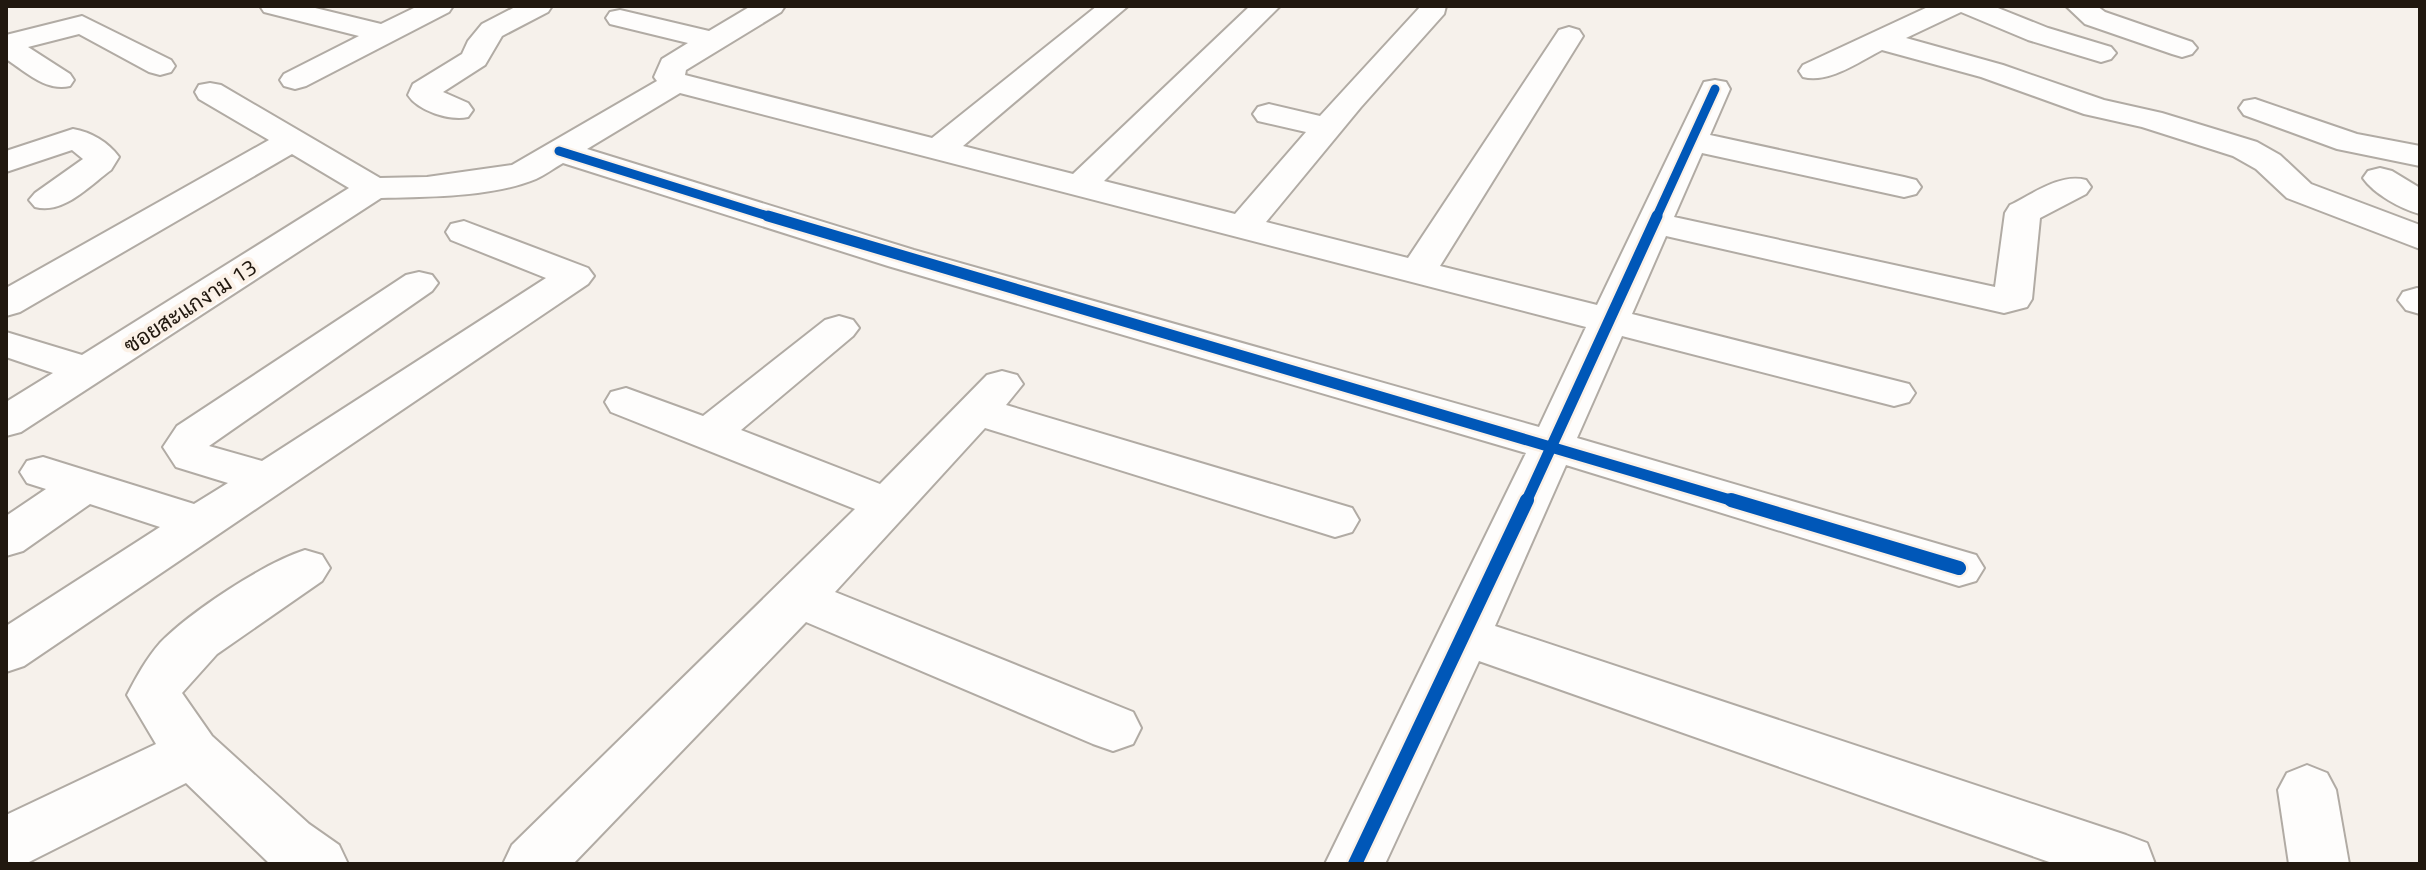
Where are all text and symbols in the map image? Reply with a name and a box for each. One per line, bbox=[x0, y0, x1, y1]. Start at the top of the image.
street label: ซอยสะแกงาม 13 bbox=[117, 250, 263, 362]

